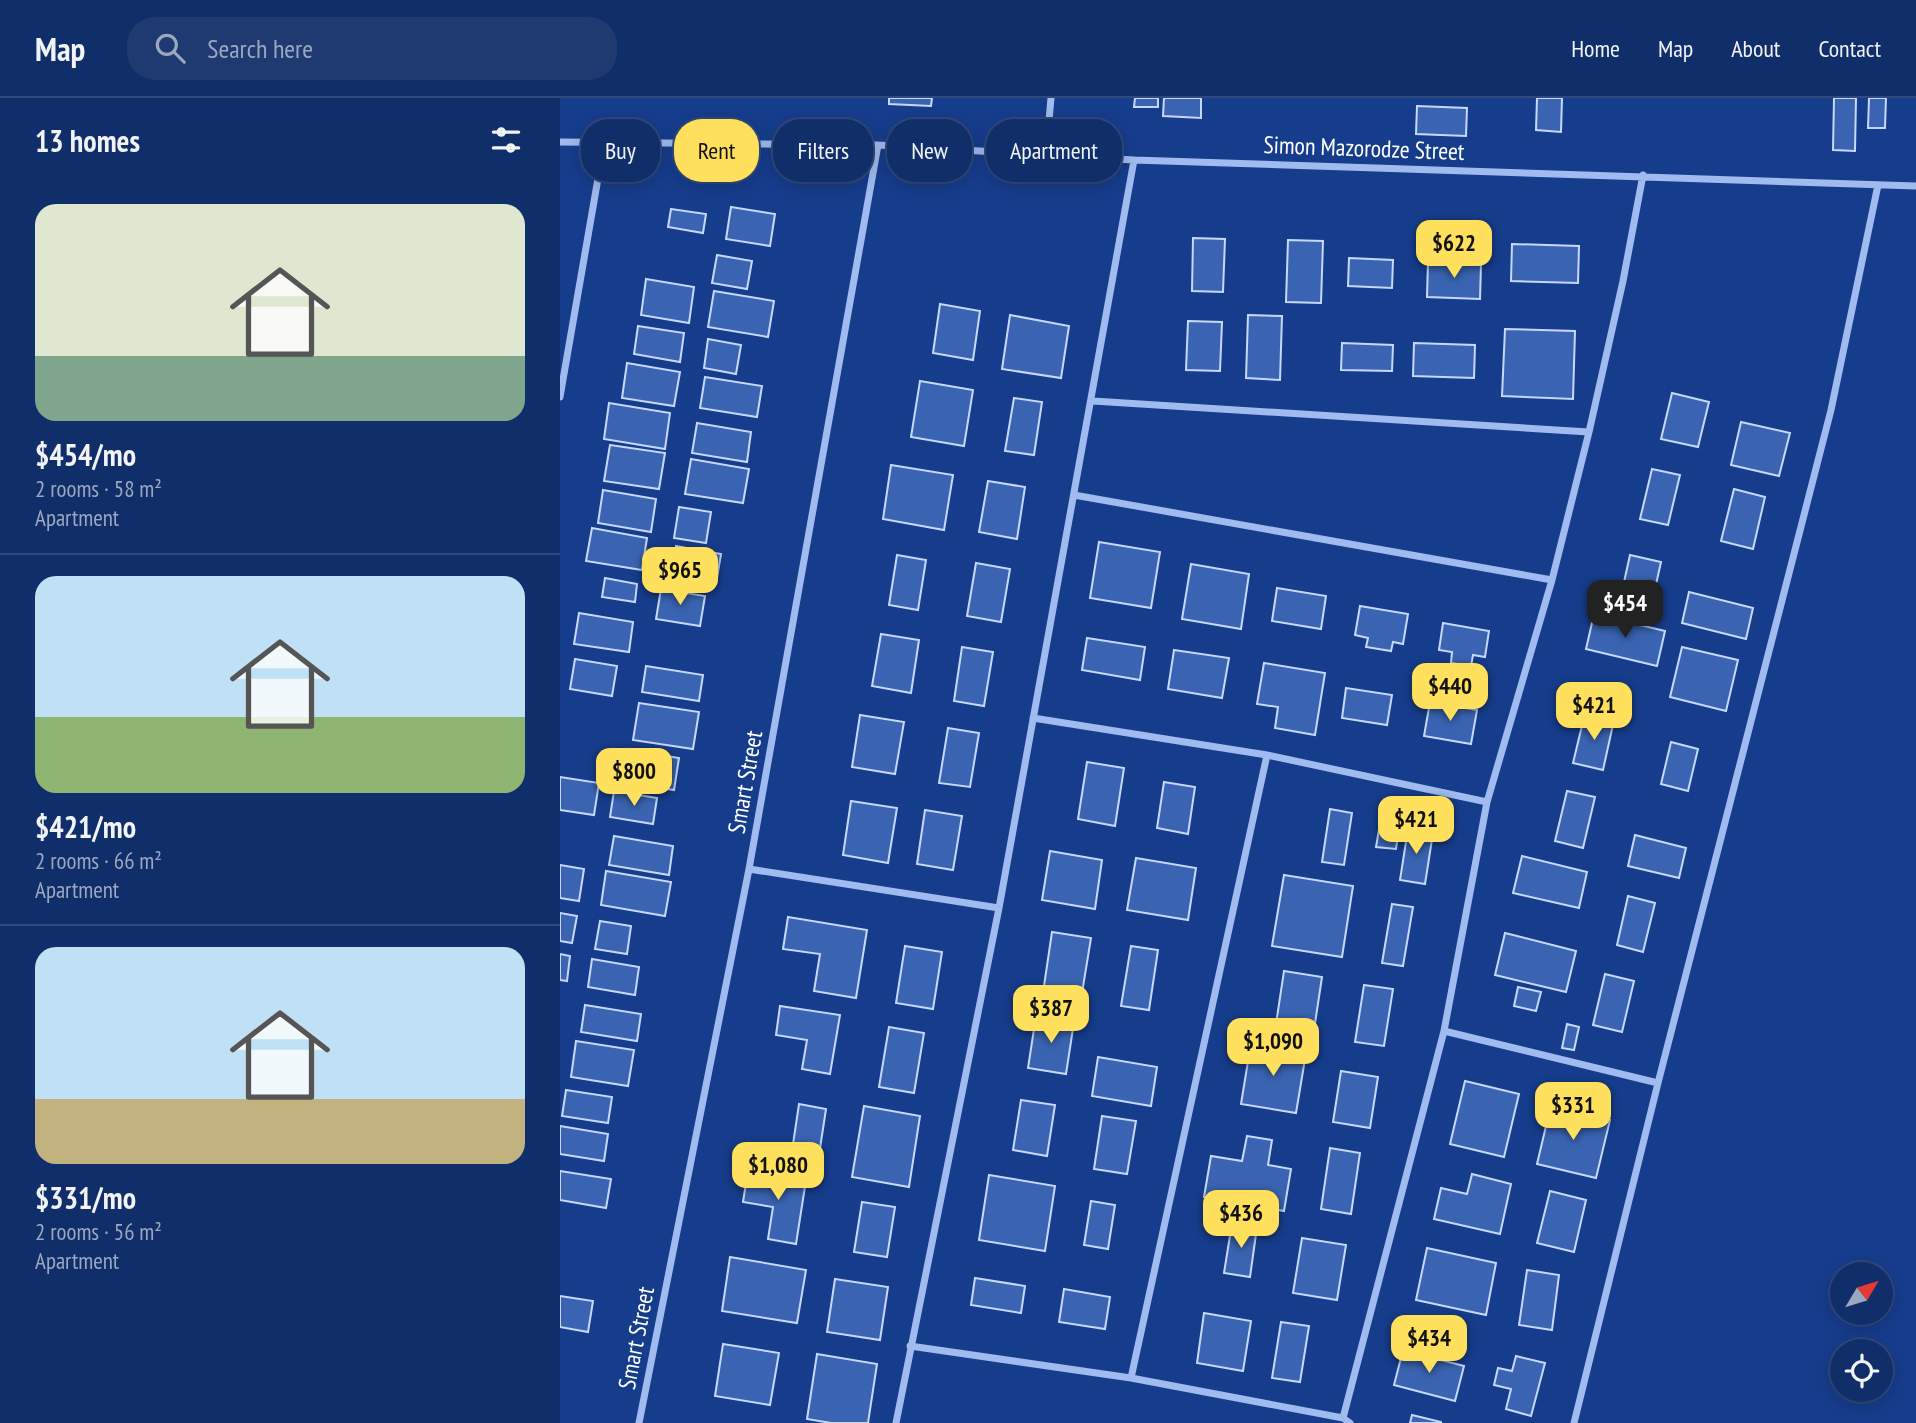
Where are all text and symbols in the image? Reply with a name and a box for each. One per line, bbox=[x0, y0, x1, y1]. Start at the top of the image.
search box bbox=[127, 17, 617, 80]
text: Map bbox=[35, 27, 85, 70]
icon: search bbox=[151, 29, 189, 67]
text: Search here bbox=[207, 32, 313, 65]
text: Home bbox=[1571, 33, 1620, 64]
text: Map bbox=[1658, 33, 1693, 64]
text: About bbox=[1731, 33, 1780, 64]
text: Contact bbox=[1818, 33, 1881, 64]
chip: Buy bbox=[581, 119, 660, 182]
chip: Rent bbox=[674, 119, 759, 182]
chip: Filters bbox=[773, 119, 873, 182]
chip: New bbox=[887, 119, 972, 182]
chip: Apartment bbox=[986, 119, 1122, 182]
text: 13 homes bbox=[35, 121, 140, 160]
icon: filters bbox=[487, 121, 525, 159]
street label: Simon Mazorodze Street bbox=[1263, 129, 1465, 167]
pin: $622 bbox=[1413, 220, 1495, 280]
text: $622 bbox=[1432, 228, 1476, 257]
icon: home bbox=[217, 249, 343, 375]
text: $454/mo bbox=[35, 435, 136, 474]
text: 2 rooms · 58 m² bbox=[35, 474, 162, 503]
text: Apartment bbox=[35, 503, 119, 532]
pin: $965 bbox=[639, 547, 721, 607]
text: $965 bbox=[658, 555, 702, 584]
pin: $454 bbox=[1584, 580, 1666, 640]
text: $454 bbox=[1603, 588, 1647, 617]
icon: home bbox=[217, 621, 343, 747]
pin: $440 bbox=[1409, 664, 1491, 723]
text: $440 bbox=[1428, 671, 1472, 700]
pin: $421 bbox=[1553, 682, 1635, 742]
text: $421 bbox=[1572, 690, 1616, 719]
street label: Smart Street bbox=[721, 728, 769, 836]
pin: $800 bbox=[593, 748, 675, 808]
text: $800 bbox=[612, 756, 656, 785]
pin: $421 bbox=[1375, 796, 1457, 856]
text: $421 bbox=[1394, 804, 1438, 833]
text: $421/mo bbox=[35, 807, 136, 846]
text: 2 rooms · 66 m² bbox=[35, 846, 162, 875]
text: Apartment bbox=[35, 875, 119, 904]
pin: $387 bbox=[1010, 986, 1092, 1045]
icon: home bbox=[217, 992, 343, 1118]
text: $387 bbox=[1029, 993, 1073, 1022]
pin: $1,090 bbox=[1216, 1018, 1330, 1078]
text: $1,090 bbox=[1243, 1026, 1303, 1055]
pin: $331 bbox=[1532, 1082, 1614, 1142]
text: $331 bbox=[1551, 1090, 1595, 1119]
pin: $1,080 bbox=[721, 1142, 835, 1202]
text: $1,080 bbox=[748, 1150, 808, 1179]
text: $331/mo bbox=[35, 1178, 136, 1217]
pin: $436 bbox=[1200, 1190, 1282, 1250]
text: $436 bbox=[1219, 1198, 1263, 1227]
text: 2 rooms · 56 m² bbox=[35, 1217, 162, 1246]
text: Apartment bbox=[35, 1246, 119, 1275]
north arrow bbox=[1830, 1262, 1894, 1325]
map controls bbox=[1830, 1262, 1893, 1402]
street label: Smart Street bbox=[611, 1284, 661, 1392]
pin: $434 bbox=[1388, 1316, 1470, 1375]
text: $434 bbox=[1407, 1323, 1451, 1352]
button: locate bbox=[1830, 1339, 1893, 1402]

